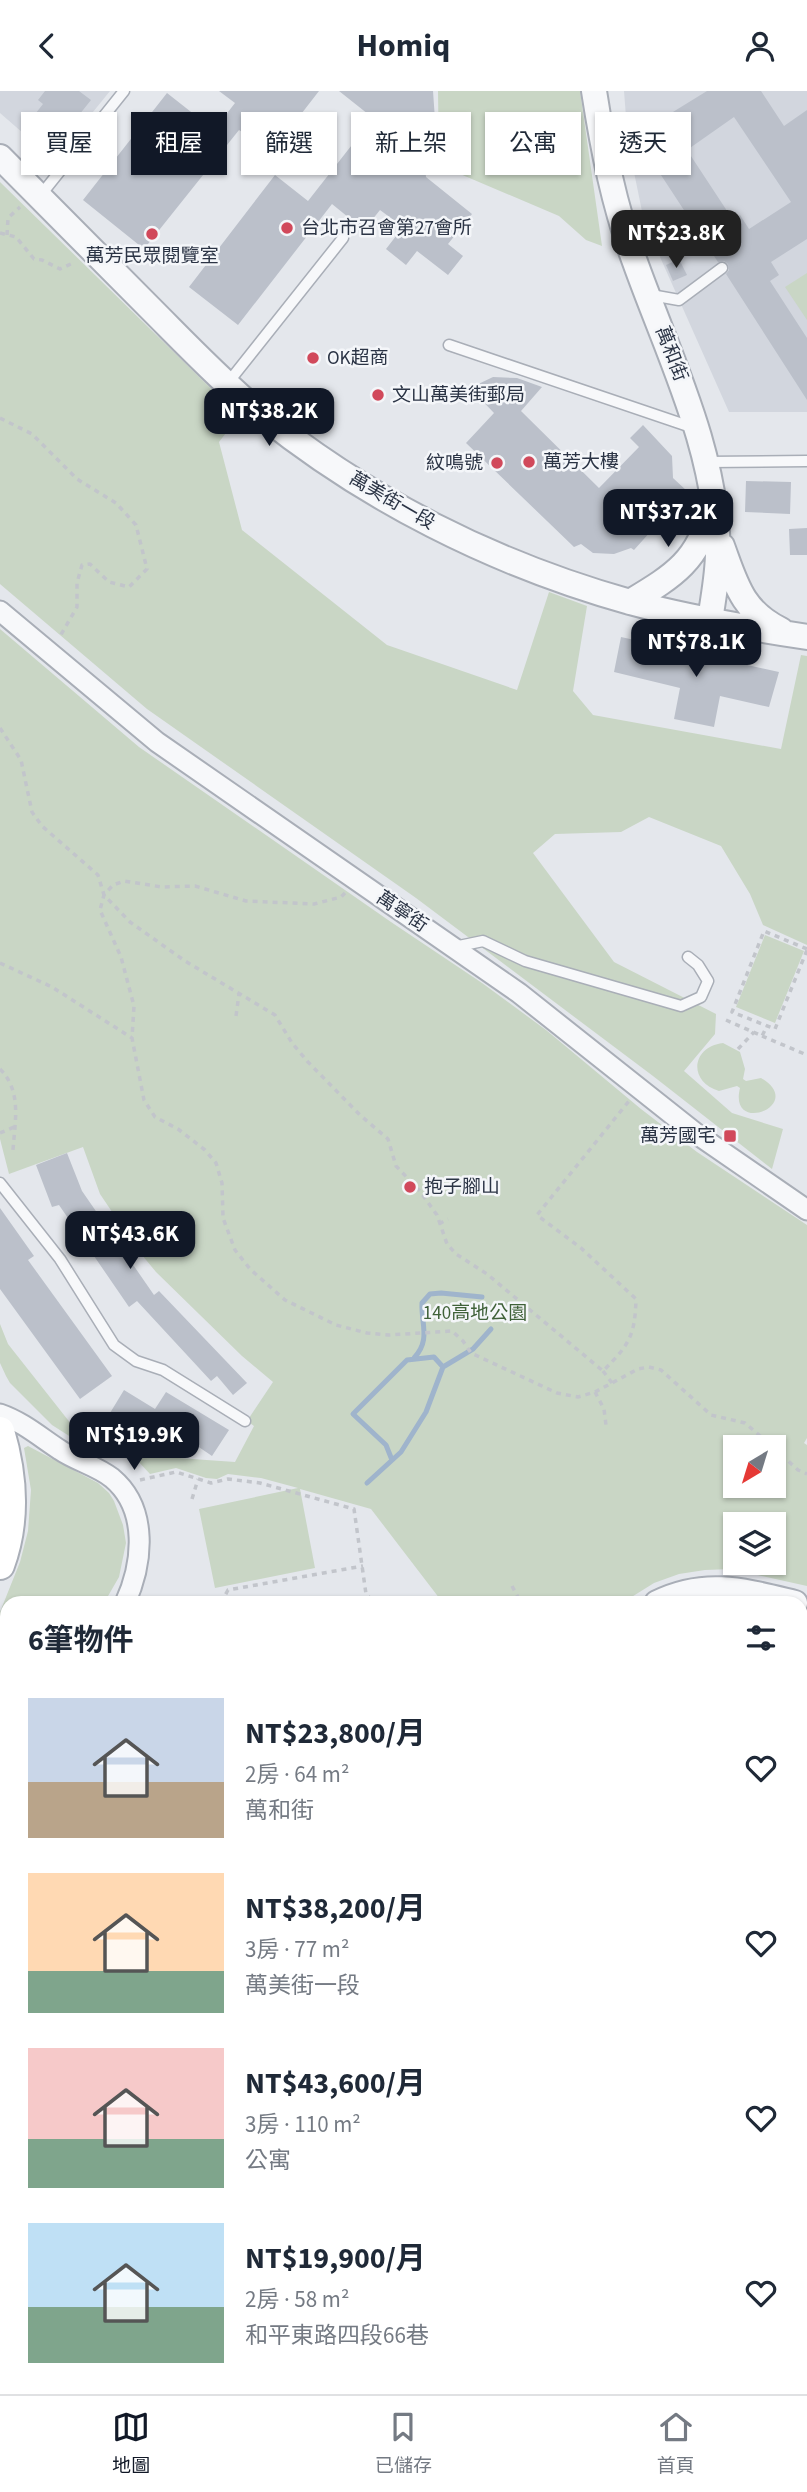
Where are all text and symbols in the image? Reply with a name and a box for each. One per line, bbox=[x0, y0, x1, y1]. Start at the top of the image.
text: Homiq bbox=[357, 23, 450, 69]
icon: back bbox=[28, 27, 66, 65]
icon: person bbox=[741, 27, 779, 65]
chip: 買屋 bbox=[21, 112, 117, 175]
chip: 租屋 bbox=[131, 112, 227, 175]
chip: 篩選 bbox=[241, 112, 337, 175]
chip: 新上架 bbox=[351, 112, 471, 175]
chip: 公寓 bbox=[485, 112, 581, 175]
chip: 透天 bbox=[595, 112, 691, 175]
pin: NT$23.8K bbox=[604, 211, 748, 270]
place label: 台北市召會第27會所 bbox=[301, 215, 472, 242]
text: NT$23.8K bbox=[627, 216, 725, 249]
marker: 台北市召會第27會所 bbox=[279, 220, 295, 236]
marker: 萬芳民眾閱覽室 bbox=[144, 226, 160, 242]
place label: 萬芳民眾閱覽室 bbox=[85, 243, 219, 270]
street label: 萬和街 bbox=[648, 323, 694, 385]
place label: OK超商 bbox=[327, 345, 389, 372]
marker: OK超商 bbox=[305, 350, 321, 366]
place label: 文山萬美街郵局 bbox=[392, 382, 525, 409]
marker: 文山萬美街郵局 bbox=[370, 387, 386, 403]
pin: NT$38.2K bbox=[197, 389, 341, 448]
text: NT$38.2K bbox=[220, 394, 318, 427]
place label: 萬芳大樓 bbox=[543, 449, 619, 476]
place label: 紋鳴號 bbox=[426, 450, 483, 477]
marker: 萬芳大樓 bbox=[521, 454, 537, 470]
marker: 紋鳴號 bbox=[489, 455, 505, 471]
street label: 萬美街一段 bbox=[344, 466, 440, 536]
pin: NT$37.2K bbox=[596, 489, 740, 549]
text: NT$37.2K bbox=[619, 495, 717, 528]
pin: NT$78.1K bbox=[624, 619, 768, 679]
text: NT$78.1K bbox=[647, 625, 745, 658]
street label: 萬寧街 bbox=[371, 885, 433, 939]
place label: 萬芳國宅 bbox=[640, 1123, 716, 1150]
marker: 萬芳國宅 bbox=[722, 1128, 738, 1144]
place label: 抱子腳山 bbox=[424, 1174, 500, 1201]
marker: 抱子腳山 bbox=[402, 1179, 418, 1195]
pin: NT$43.6K bbox=[58, 1211, 202, 1271]
text: NT$43.6K bbox=[81, 1217, 179, 1250]
park label: 140高地公園 bbox=[423, 1300, 527, 1327]
pin: NT$19.9K bbox=[62, 1413, 206, 1472]
text: NT$19.9K bbox=[85, 1418, 183, 1451]
north arrow bbox=[723, 1435, 786, 1498]
map controls bbox=[723, 1435, 786, 1575]
button: layers bbox=[723, 1512, 786, 1575]
text: 6筆物件 bbox=[28, 1619, 134, 1662]
icon: filters bbox=[742, 1619, 780, 1657]
text: NT$23,800/月 bbox=[245, 1712, 426, 1755]
icon: home bbox=[84, 1726, 168, 1810]
icon: heart bbox=[742, 1749, 780, 1787]
text: 2房 · 64 m² bbox=[245, 1758, 349, 1791]
text: 萬和街 bbox=[245, 1794, 314, 1827]
text: NT$38,200/月 bbox=[245, 1887, 426, 1930]
icon: home bbox=[84, 1901, 168, 1985]
icon: heart bbox=[742, 1924, 780, 1962]
text: 3房 · 77 m² bbox=[245, 1933, 349, 1966]
text: 萬美街一段 bbox=[245, 1969, 360, 2002]
text: NT$43,600/月 bbox=[245, 2062, 426, 2105]
icon: home bbox=[84, 2076, 168, 2160]
icon: heart bbox=[742, 2099, 780, 2137]
text: 3房 · 110 m² bbox=[245, 2108, 361, 2141]
text: 公寓 bbox=[245, 2144, 291, 2177]
text: NT$19,900/月 bbox=[245, 2237, 426, 2280]
icon: home bbox=[84, 2251, 168, 2335]
icon: heart bbox=[742, 2274, 780, 2312]
text: 2房 · 58 m² bbox=[245, 2283, 349, 2316]
text: 和平東路四段66巷 bbox=[245, 2319, 429, 2352]
tab: 地圖 bbox=[112, 2408, 150, 2480]
tab: 已儲存 bbox=[375, 2408, 432, 2480]
tab: 首頁 bbox=[657, 2408, 695, 2480]

